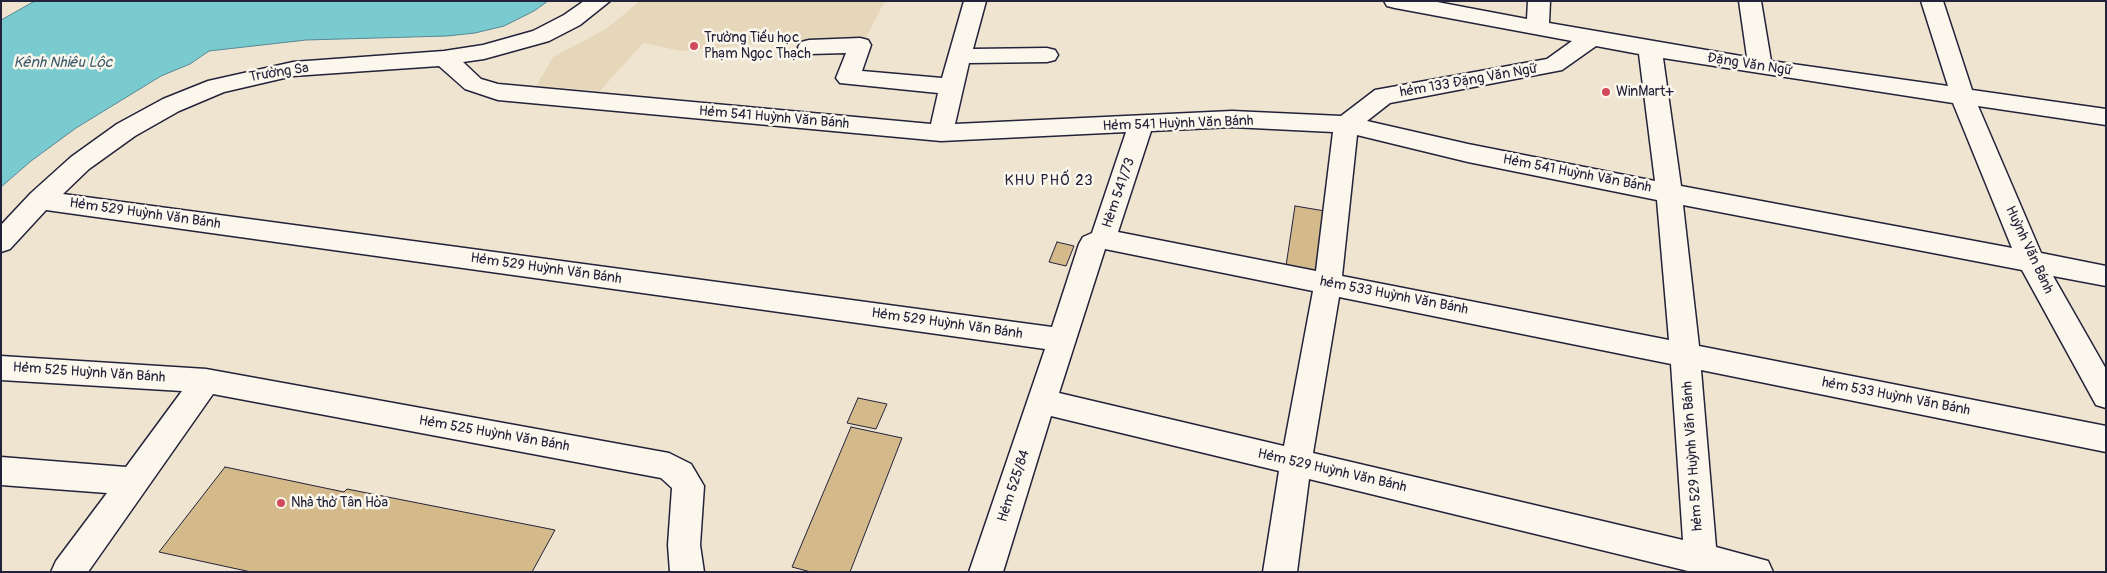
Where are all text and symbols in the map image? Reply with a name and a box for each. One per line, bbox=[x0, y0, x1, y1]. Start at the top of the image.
place label: Trường Tiểu học Phạm Ngọc Thạch bbox=[704, 30, 811, 62]
marker: Trường Tiểu học Phạm Ngọc Thạch bbox=[688, 40, 700, 52]
street label: Đặng Văn Ngữ bbox=[1706, 50, 1794, 80]
water label: Kênh Nhiêu Lộc bbox=[14, 54, 112, 72]
street label: Trường Sa bbox=[248, 60, 310, 86]
street label: hẻm 133 Đặng Văn Ngữ bbox=[1399, 61, 1539, 101]
place label: WinMart+ bbox=[1616, 84, 1673, 100]
marker: WinMart+ bbox=[1600, 86, 1612, 98]
street label: Hẻm 541 Huỳnh Văn Bánh bbox=[698, 103, 850, 133]
street label: Hẻm 541 Huỳnh Văn Bánh bbox=[1102, 113, 1254, 135]
street label: Hẻm 541 Huỳnh Văn Bánh bbox=[1501, 151, 1653, 197]
street label: Hèm 541/73 bbox=[1099, 156, 1139, 230]
district label: KHU PHỐ 23 bbox=[1003, 172, 1095, 190]
street label: Hẻm 529 Huỳnh Văn Bánh bbox=[68, 195, 222, 233]
street label: Huỳnh Văn Bánh bbox=[2001, 203, 2057, 297]
street label: Hẻm 529 Huỳnh Văn Bánh bbox=[469, 250, 623, 288]
street label: hẻm 533 Huỳnh Văn Bánh bbox=[1318, 273, 1470, 319]
street label: Hẻm 529 Huỳnh Văn Bánh bbox=[870, 305, 1024, 343]
street label: Hẻm 525 Huỳnh Văn Bánh bbox=[12, 359, 166, 387]
street label: hẻm 533 Huỳnh Văn Bánh bbox=[1820, 374, 1972, 420]
street label: hẻm 529 Huỳnh Văn Bánh bbox=[1679, 381, 1707, 531]
street label: Hẻm 525 Huỳnh Văn Bánh bbox=[417, 412, 571, 456]
street label: Hẻm 529 Huỳnh Văn Bánh bbox=[1256, 446, 1408, 496]
street label: Hẻm 525/84 bbox=[994, 448, 1034, 524]
place label: Nhà thờ Tân Hòa bbox=[291, 495, 388, 511]
marker: Nhà thờ Tân Hòa bbox=[275, 497, 287, 509]

